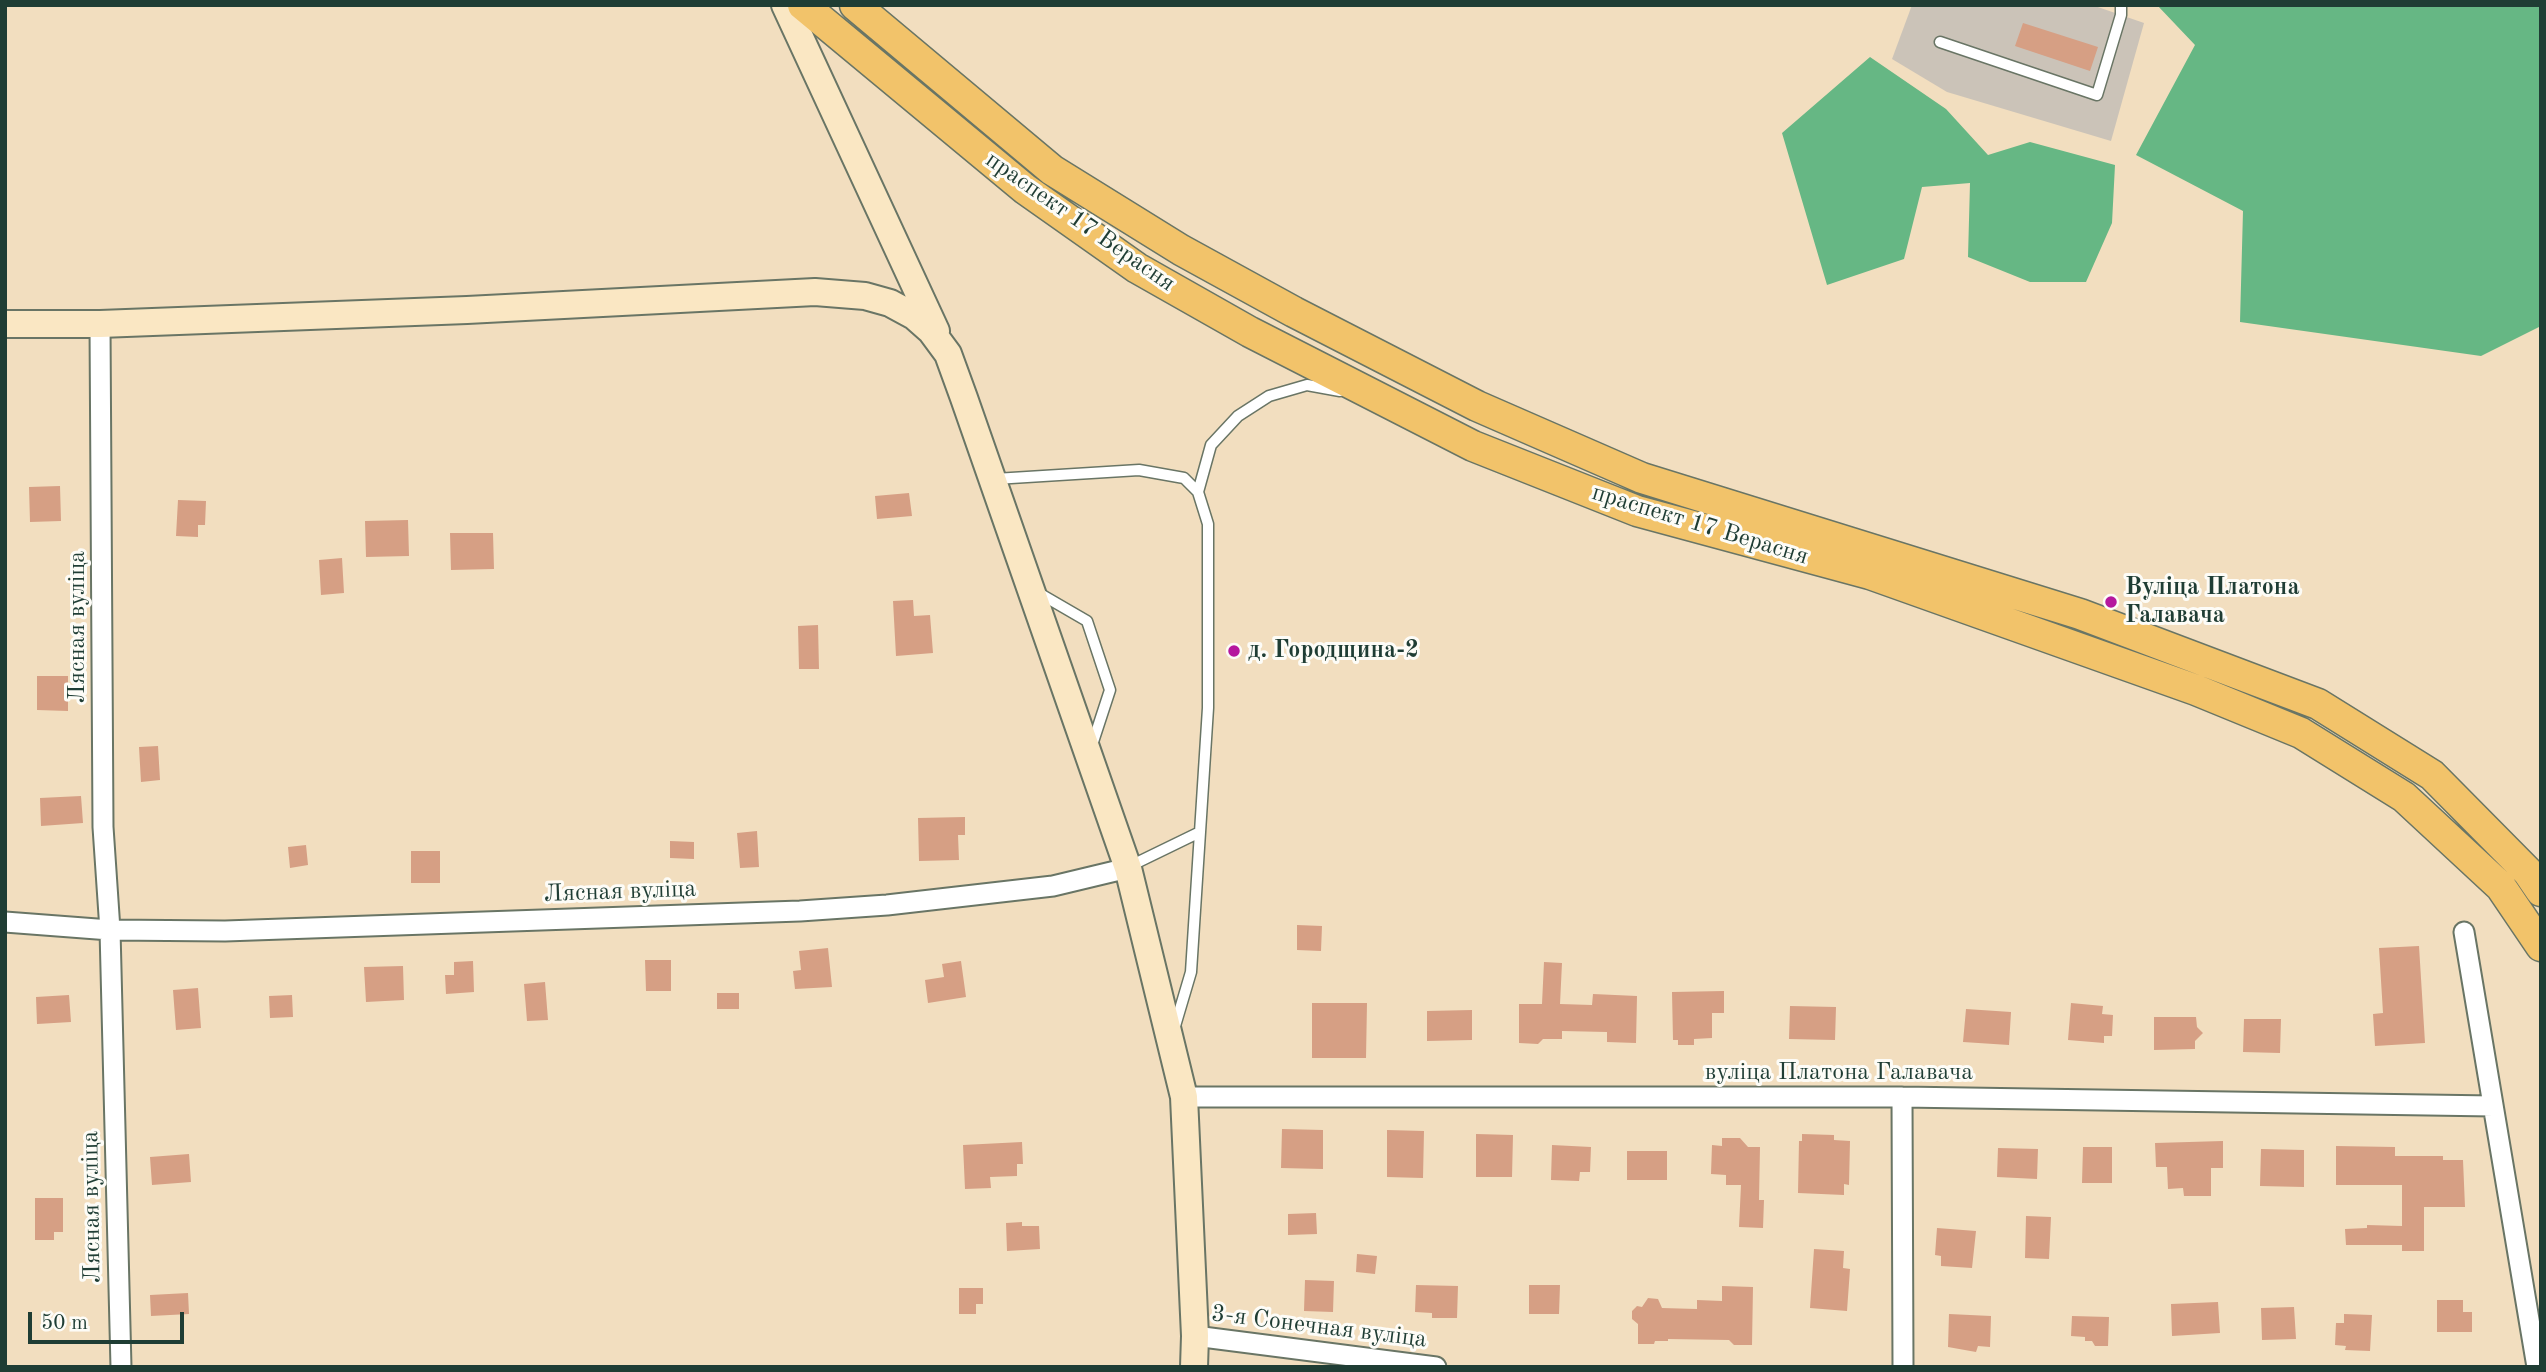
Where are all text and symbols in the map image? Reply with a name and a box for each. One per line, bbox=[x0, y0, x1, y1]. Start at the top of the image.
street label: праспект 17 Верасня bbox=[980, 146, 1180, 298]
street label: праспект 17 Верасня bbox=[1588, 478, 1812, 572]
street label: Лясная вуліца bbox=[64, 551, 92, 703]
place label: Вуліца Платона Галавача bbox=[2125, 574, 2300, 630]
marker: Вуліца Платона Галавача bbox=[2103, 594, 2119, 610]
place label: д. Городщина-2 bbox=[1248, 637, 1419, 665]
marker: д. Городщина-2 bbox=[1226, 643, 1242, 659]
street label: Лясная вуліца bbox=[543, 875, 697, 909]
street label: вуліца Платона Галавача bbox=[1705, 1059, 1973, 1087]
street label: Лясная вуліца bbox=[76, 1131, 108, 1283]
scale bar bbox=[32, 1298, 187, 1342]
street label: 3-я Сонечная вуліца bbox=[1210, 1299, 1428, 1355]
text: 50 m bbox=[41, 1313, 88, 1334]

